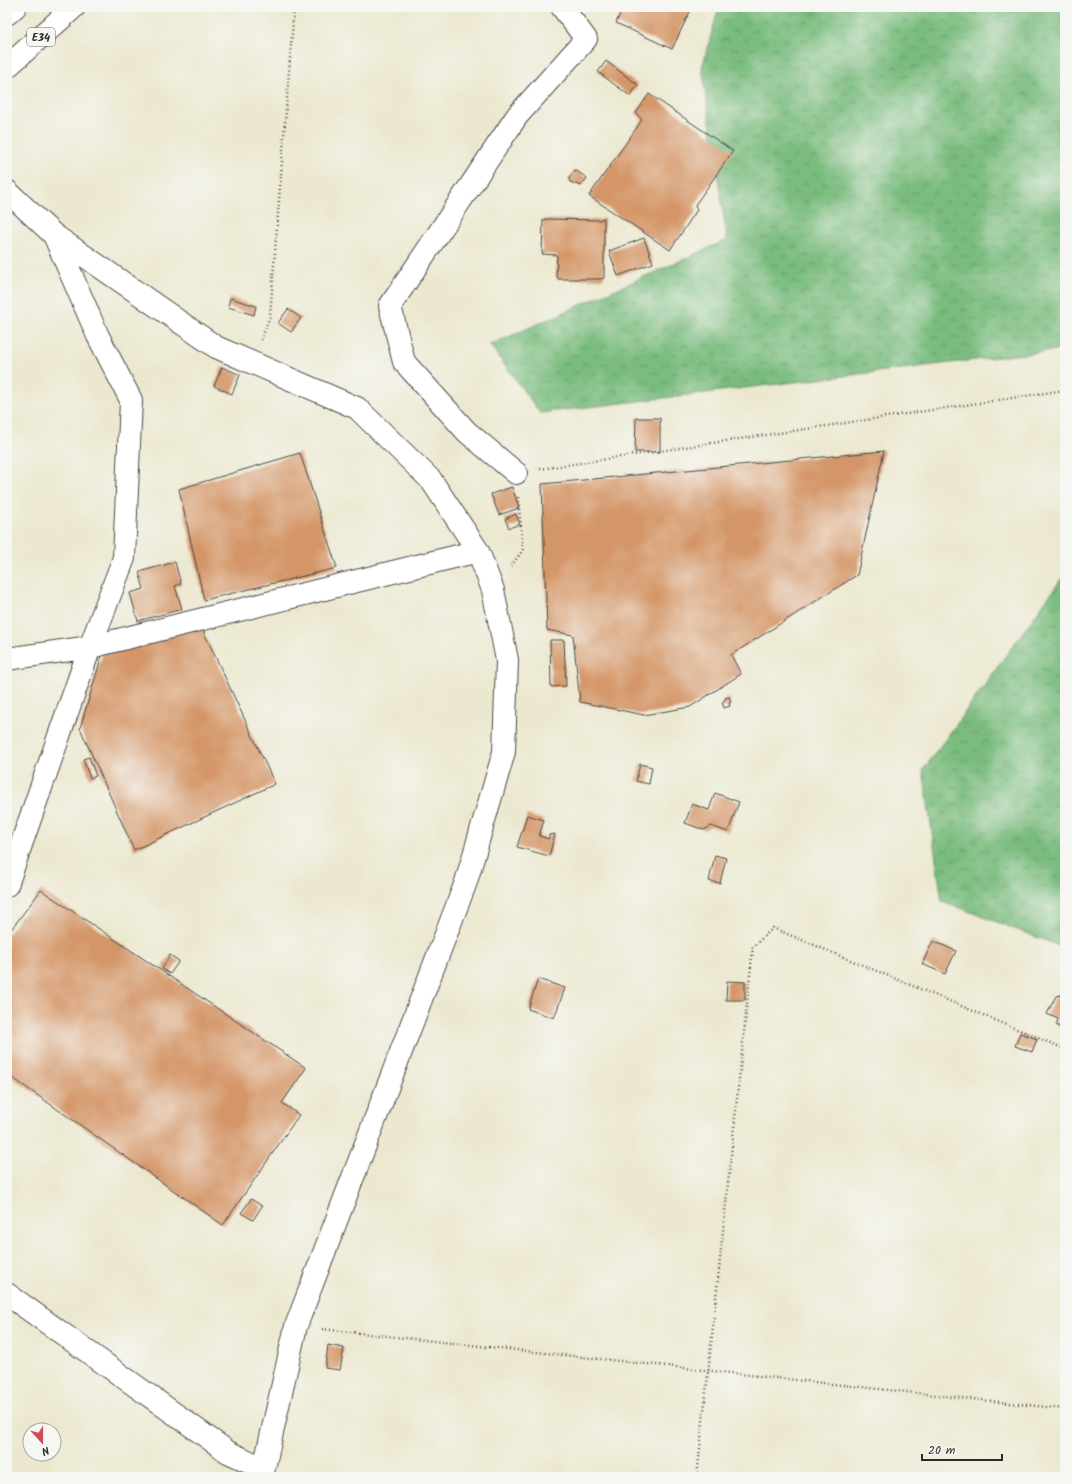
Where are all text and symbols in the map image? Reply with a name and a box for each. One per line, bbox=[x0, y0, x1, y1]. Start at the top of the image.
road number: E34 bbox=[27, 28, 55, 46]
north arrow bbox=[22, 1422, 62, 1462]
scale bar bbox=[922, 1436, 1002, 1462]
text: N bbox=[39, 1441, 52, 1460]
text: 20 m bbox=[928, 1441, 956, 1460]

